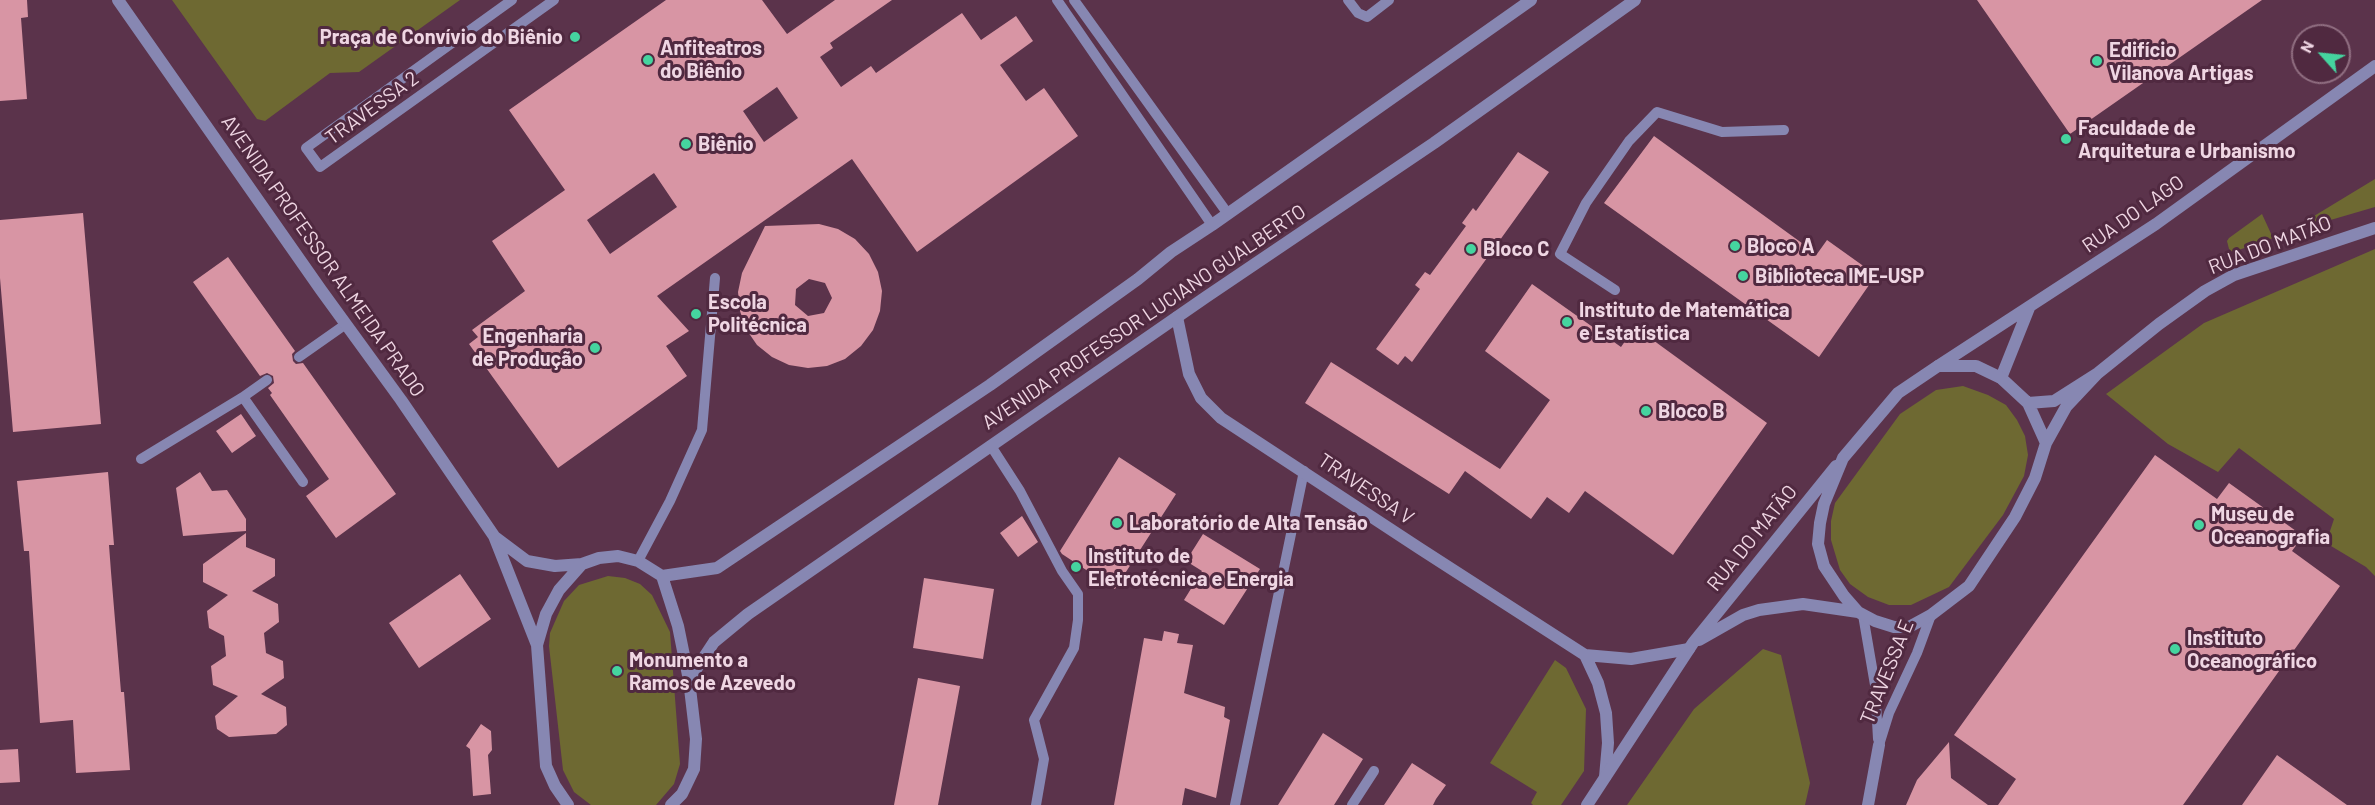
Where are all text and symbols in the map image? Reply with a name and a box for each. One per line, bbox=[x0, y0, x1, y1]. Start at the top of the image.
north arrow bbox=[2291, 24, 2351, 84]
place label: Praça de Convívio do Biênio bbox=[320, 25, 563, 49]
marker: Praça de Convívio do Biênio bbox=[568, 30, 582, 44]
place label: Anfiteatros do Biênio bbox=[660, 36, 762, 83]
text: N bbox=[2295, 37, 2317, 56]
place label: Edifício Vilanova Artigas bbox=[2109, 38, 2253, 85]
marker: Anfiteatros do Biênio bbox=[641, 53, 655, 67]
marker: Edifício Vilanova Artigas bbox=[2090, 54, 2104, 68]
street label: TRAVESSA 2 bbox=[321, 66, 423, 150]
street label: AVENIDA PROFESSOR ALMEIDA PRADO bbox=[216, 111, 430, 401]
place label: Faculdade de Arquitetura e Urbanismo bbox=[2078, 116, 2296, 163]
place label: Biênio bbox=[698, 132, 754, 156]
marker: Faculdade de Arquitetura e Urbanismo bbox=[2059, 132, 2073, 146]
marker: Biênio bbox=[679, 137, 693, 151]
street label: RUA DO LAGO bbox=[2077, 170, 2189, 258]
street label: AVENIDA PROFESSOR LUCIANO GUALBERTO bbox=[978, 199, 1310, 435]
street label: RUA DO MATÃO bbox=[2205, 211, 2335, 279]
place label: Bloco A bbox=[1747, 234, 1815, 258]
place label: Bloco C bbox=[1483, 237, 1549, 261]
marker: Bloco A bbox=[1728, 239, 1742, 253]
marker: Bloco C bbox=[1464, 242, 1478, 256]
place label: Biblioteca IME-USP bbox=[1755, 264, 1924, 288]
marker: Biblioteca IME-USP bbox=[1736, 269, 1750, 283]
place label: Escola Politécnica bbox=[708, 290, 807, 337]
place label: Instituto de Matemática e Estatística bbox=[1579, 298, 1790, 345]
marker: Escola Politécnica bbox=[689, 307, 703, 321]
marker: Instituto de Matemática e Estatística bbox=[1560, 315, 1574, 329]
place label: Engenharia de Produção bbox=[472, 324, 583, 371]
marker: Engenharia de Produção bbox=[588, 341, 602, 355]
place label: Bloco B bbox=[1658, 399, 1725, 423]
marker: Bloco B bbox=[1639, 404, 1653, 418]
street label: TRAVESSA V bbox=[1314, 448, 1418, 530]
street label: RUA DO MATÃO bbox=[1702, 480, 1802, 596]
place label: Museu de Oceanografia bbox=[2211, 502, 2330, 549]
place label: Laboratório de Alta Tensão bbox=[1129, 511, 1368, 535]
marker: Laboratório de Alta Tensão bbox=[1110, 516, 1124, 530]
marker: Museu de Oceanografia bbox=[2192, 518, 2206, 532]
place label: Instituto de Eletrotécnica e Energia bbox=[1088, 544, 1294, 591]
marker: Instituto de Eletrotécnica e Energia bbox=[1069, 560, 1083, 574]
street label: TRAVESSA E bbox=[1855, 616, 1919, 728]
place label: Instituto Oceanográfico bbox=[2187, 626, 2317, 673]
marker: Instituto Oceanográfico bbox=[2168, 642, 2182, 656]
place label: Monumento a Ramos de Azevedo bbox=[629, 648, 796, 695]
marker: Monumento a Ramos de Azevedo bbox=[610, 664, 624, 678]

